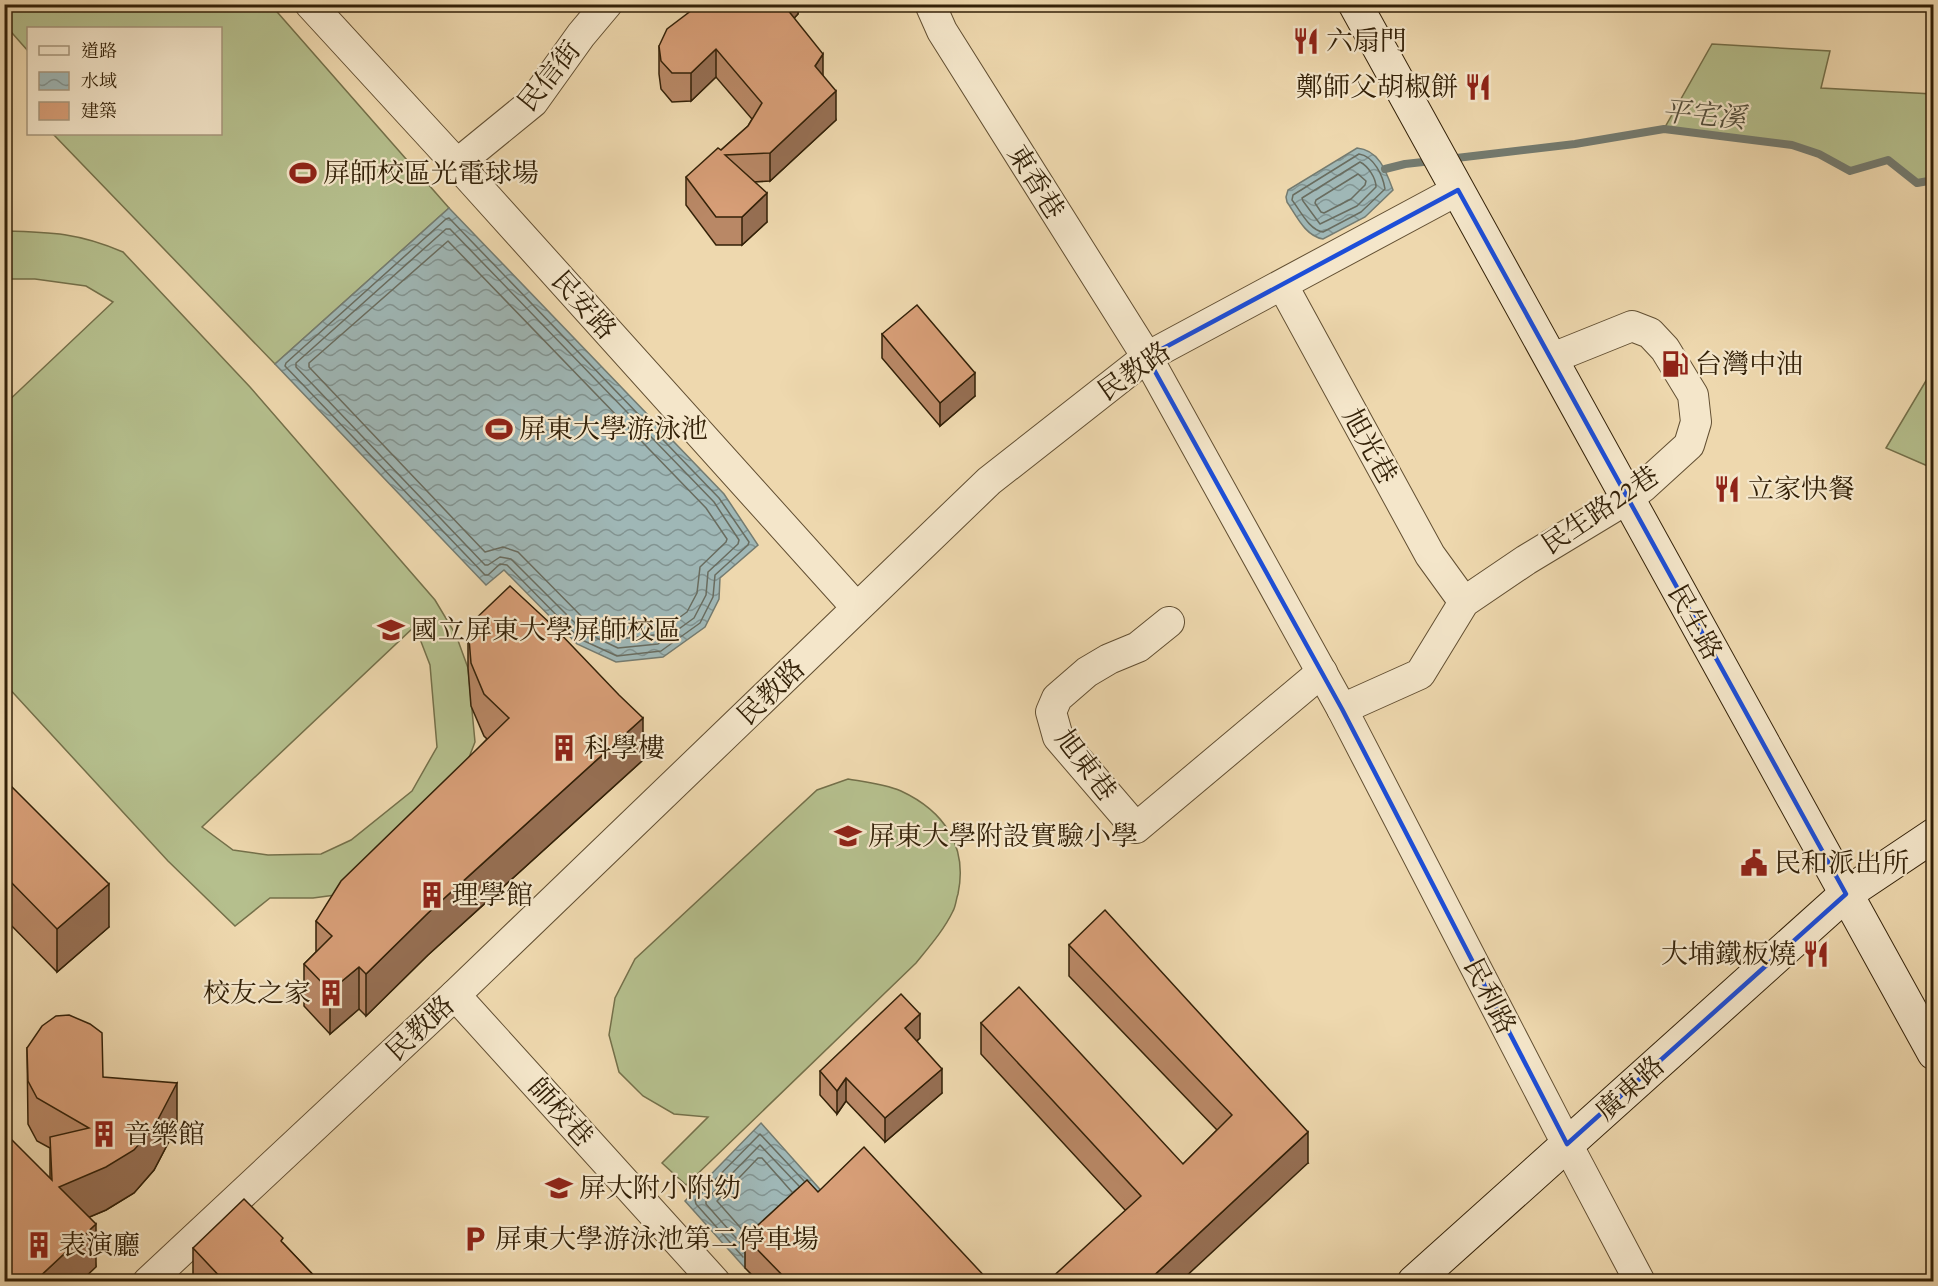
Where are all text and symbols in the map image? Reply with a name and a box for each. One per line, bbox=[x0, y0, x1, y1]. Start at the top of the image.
place label: 六扇門 bbox=[1326, 23, 1407, 58]
restaurant icon: 六扇門 bbox=[1291, 26, 1321, 56]
legend bbox=[27, 27, 222, 135]
street label: 民信街 bbox=[510, 33, 588, 118]
text: 道路 bbox=[81, 39, 117, 62]
text: 水域 bbox=[81, 69, 117, 92]
place label: 鄭師父胡椒餅 bbox=[1296, 69, 1458, 104]
restaurant icon: 鄭師父胡椒餅 bbox=[1463, 72, 1493, 102]
water label: 平宅溪 bbox=[1661, 92, 1750, 136]
text: 建築 bbox=[81, 99, 117, 122]
street label: 東香巷 bbox=[1000, 138, 1073, 225]
place label: 屏師校區光電球場 bbox=[323, 155, 539, 190]
sports icon: 屏師校區光電球場 bbox=[288, 158, 318, 188]
street label: 民安路 bbox=[544, 263, 624, 346]
street label: 民教路 bbox=[1090, 333, 1177, 408]
place label: 台灣中油 bbox=[1695, 346, 1803, 381]
fuel station icon: 台灣中油 bbox=[1660, 349, 1690, 379]
street label: 旭光巷 bbox=[1335, 402, 1405, 490]
place label: 屏東大學游泳池 bbox=[519, 411, 708, 446]
sports icon: 屏東大學游泳池 bbox=[484, 414, 514, 444]
street label: 民生路22巷 bbox=[1534, 458, 1665, 562]
place label: 立家快餐 bbox=[1747, 471, 1855, 506]
restaurant icon: 立家快餐 bbox=[1712, 474, 1742, 504]
street label: 民生路 bbox=[1660, 578, 1730, 666]
place label: 國立屏東大學屏師校區 bbox=[411, 612, 681, 647]
school or university icon: 國立屏東大學屏師校區 bbox=[376, 615, 406, 645]
street label: 民教路 bbox=[729, 651, 812, 732]
street label: 旭東巷 bbox=[1048, 722, 1125, 808]
place label: 科學樓 bbox=[584, 730, 665, 765]
building icon: 科學樓 bbox=[549, 733, 579, 763]
place label: 屏東大學附設實驗小學 bbox=[868, 818, 1138, 853]
school or university icon: 屏東大學附設實驗小學 bbox=[833, 821, 863, 851]
place label: 民和派出所 bbox=[1774, 845, 1909, 880]
public building icon: 民和派出所 bbox=[1739, 848, 1769, 878]
place label: 理學館 bbox=[452, 877, 533, 912]
building icon: 理學館 bbox=[417, 880, 447, 910]
place label: 大埔鐵板燒 bbox=[1661, 936, 1796, 971]
restaurant icon: 大埔鐵板燒 bbox=[1801, 939, 1831, 969]
street label: 民利路 bbox=[1456, 952, 1524, 1040]
place label: 校友之家 bbox=[203, 975, 311, 1010]
building icon: 校友之家 bbox=[316, 978, 346, 1008]
street label: 民教路 bbox=[378, 987, 461, 1068]
street label: 廣東路 bbox=[1588, 1048, 1671, 1128]
street label: 師校巷 bbox=[521, 1070, 601, 1153]
place label: 音樂館 bbox=[124, 1116, 205, 1151]
building icon: 音樂館 bbox=[89, 1119, 119, 1149]
place label: 屏大附小附幼 bbox=[579, 1170, 741, 1205]
school or university icon: 屏大附小附幼 bbox=[544, 1173, 574, 1203]
place label: 屏東大學游泳池第二停車場 bbox=[495, 1221, 819, 1256]
parking icon: 屏東大學游泳池第二停車場 bbox=[460, 1224, 490, 1254]
place label: 表演廳 bbox=[59, 1227, 140, 1262]
building icon: 表演廳 bbox=[24, 1230, 54, 1260]

